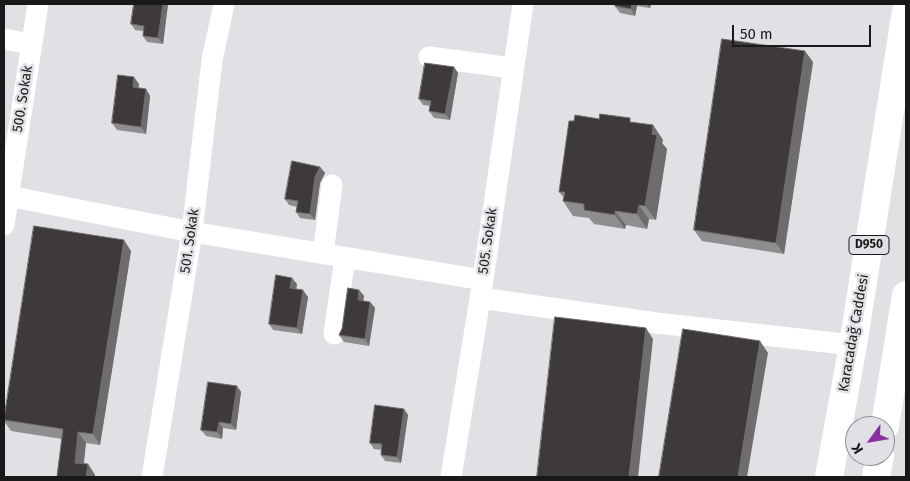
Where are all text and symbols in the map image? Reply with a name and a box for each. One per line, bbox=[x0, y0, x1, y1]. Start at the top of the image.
scale bar bbox=[735, 15, 874, 47]
text: 50 m bbox=[740, 25, 773, 43]
street label: 500. Sokak bbox=[9, 64, 37, 134]
street label: 505. Sokak bbox=[475, 207, 501, 275]
street label: 501. Sokak bbox=[177, 208, 203, 274]
road number: D950 bbox=[849, 236, 889, 254]
street label: Karacadağ Caddesi bbox=[835, 273, 873, 393]
north arrow bbox=[845, 416, 895, 466]
text: K bbox=[848, 440, 867, 457]

